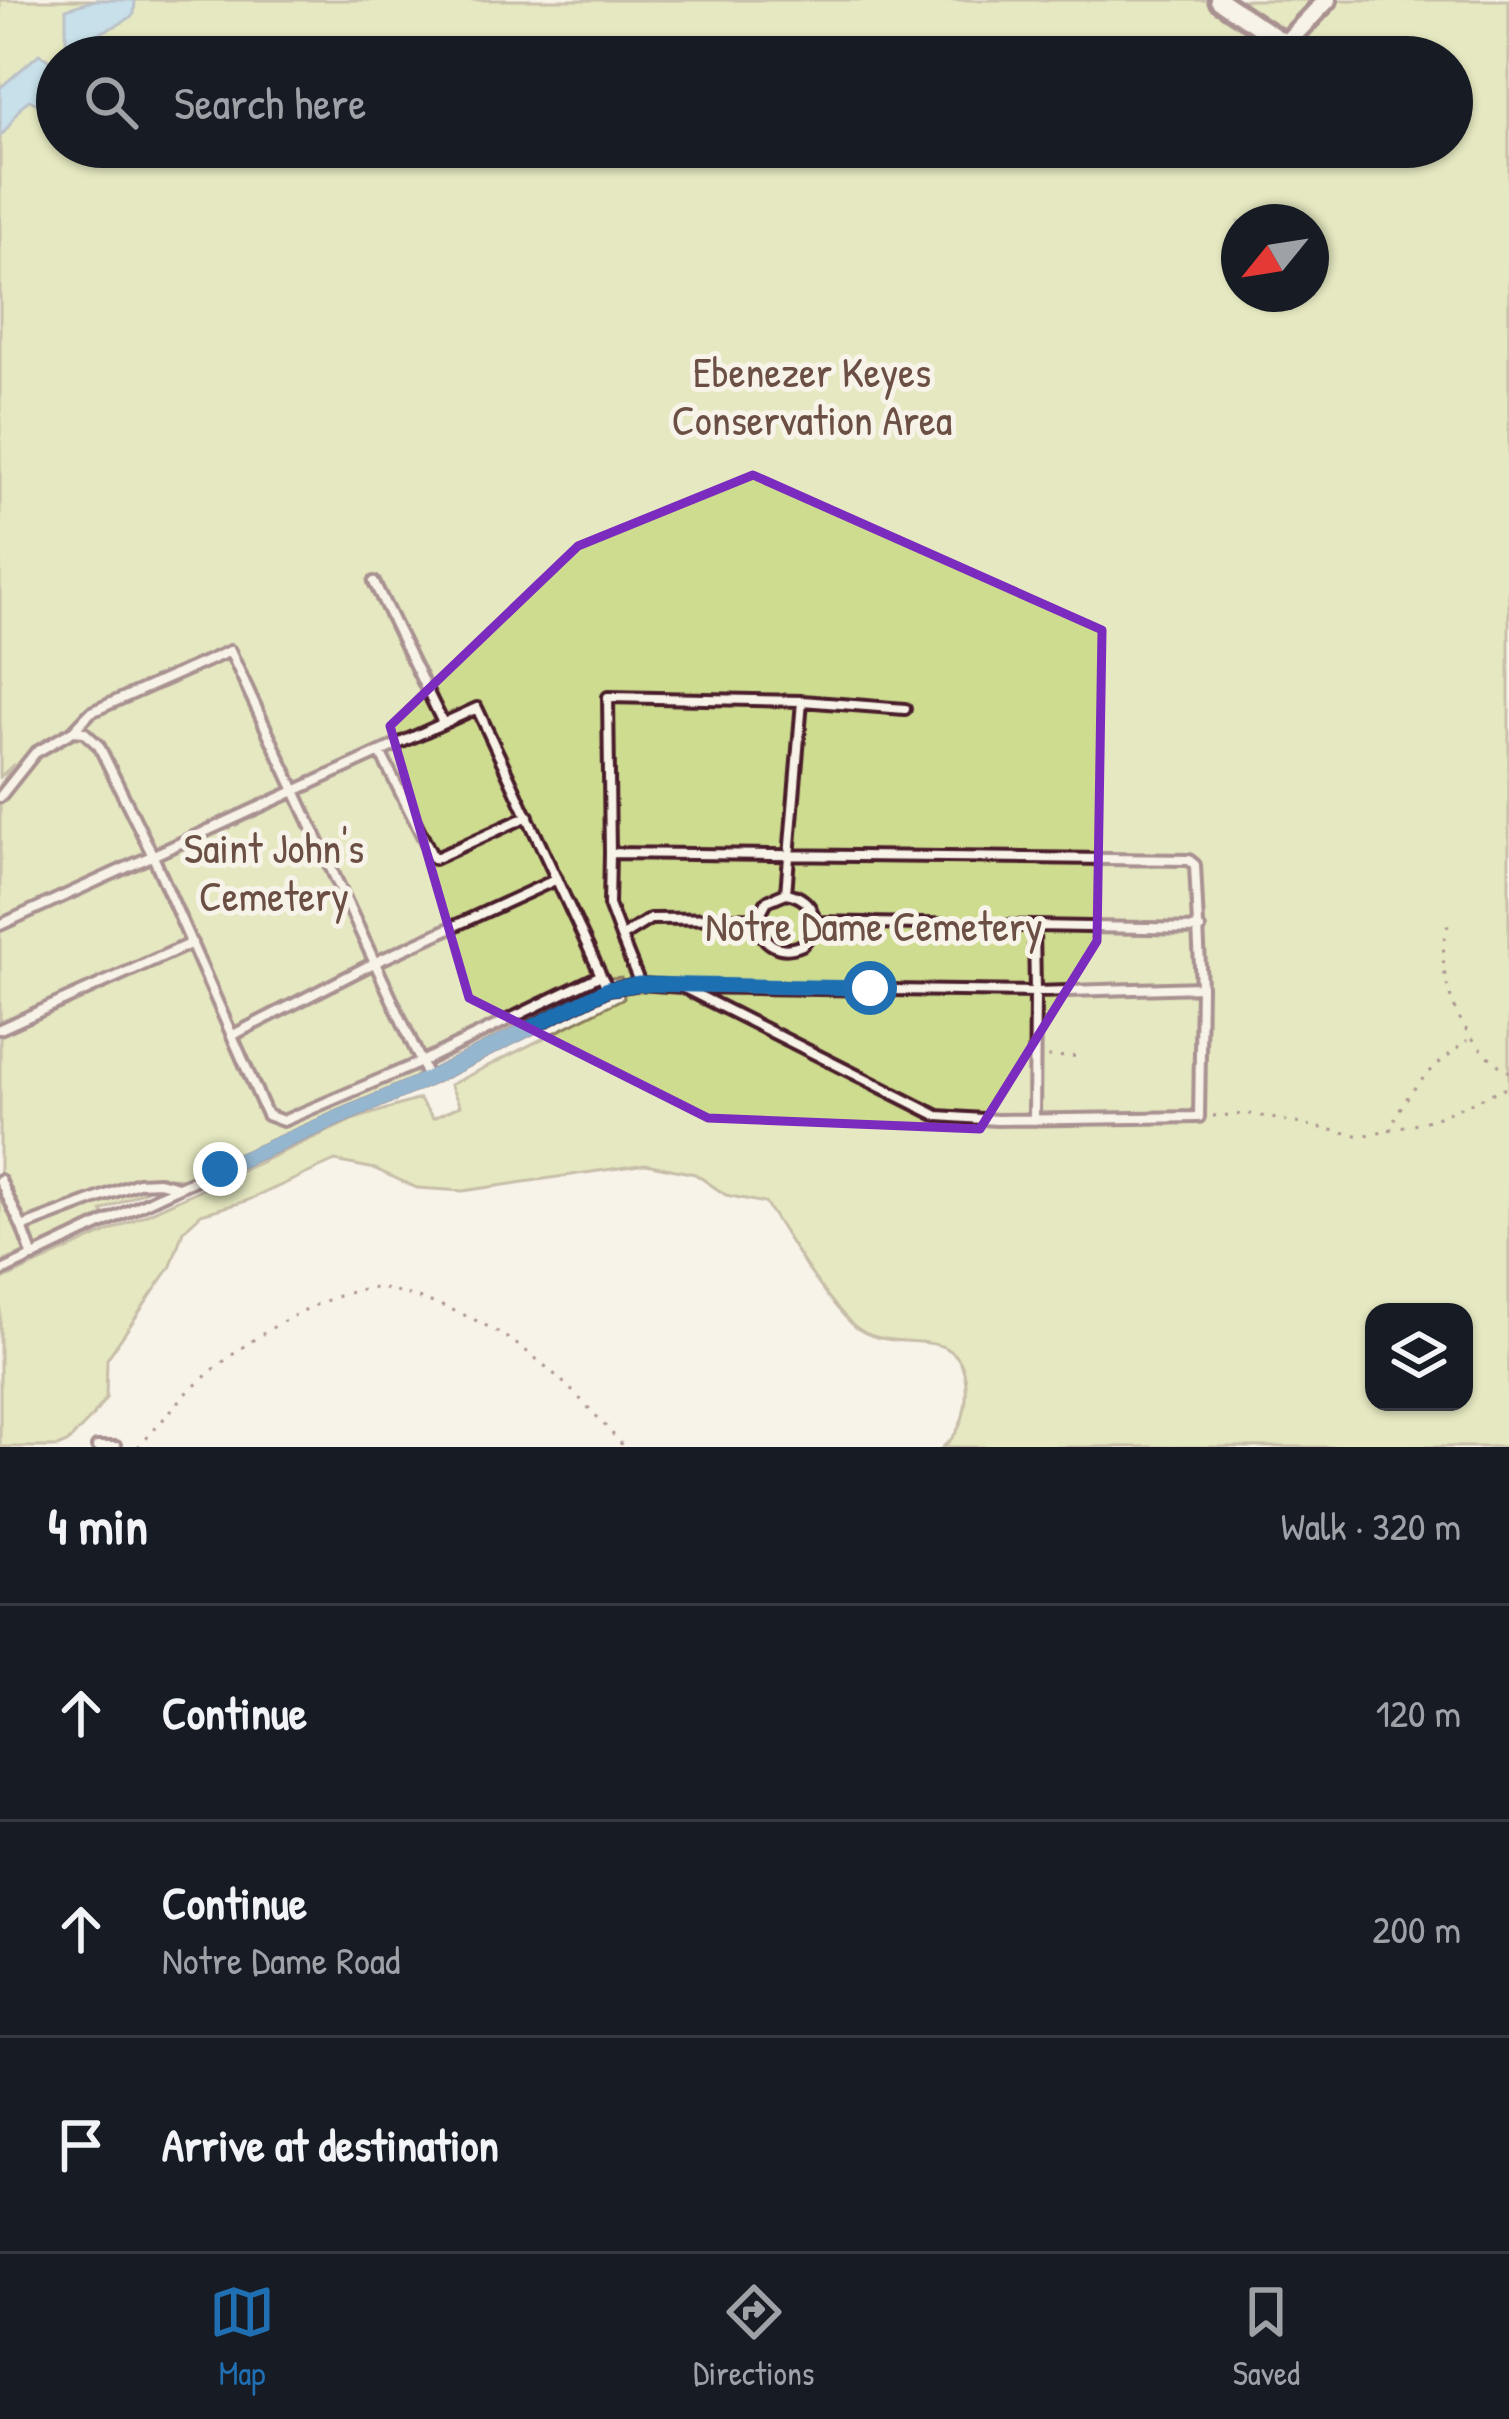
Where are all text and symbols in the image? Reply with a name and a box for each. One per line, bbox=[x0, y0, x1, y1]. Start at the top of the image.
search box bbox=[36, 36, 1473, 168]
icon: search bbox=[78, 69, 144, 135]
text: Search here bbox=[174, 72, 366, 133]
north arrow bbox=[1221, 204, 1329, 312]
park label: Ebenezer Keyes Conservation Area bbox=[672, 343, 952, 448]
park label: Saint John's Cemetery bbox=[184, 819, 364, 924]
park label: Notre Dame Cemetery bbox=[705, 897, 1043, 954]
route start bbox=[843, 961, 897, 1015]
route end bbox=[193, 1142, 247, 1196]
map controls bbox=[1365, 1303, 1473, 1411]
button: layers bbox=[1365, 1303, 1473, 1411]
text: 4 min bbox=[48, 1491, 148, 1560]
text: Walk · 320 m bbox=[1281, 1499, 1461, 1552]
icon: ahead bbox=[48, 1680, 114, 1746]
text: Continue bbox=[162, 1682, 307, 1743]
text: 120 m bbox=[1376, 1686, 1461, 1739]
text: Continue bbox=[162, 1872, 307, 1933]
icon: ahead bbox=[48, 1896, 114, 1962]
text: 200 m bbox=[1372, 1902, 1461, 1955]
text: Notre Dame Road bbox=[162, 1933, 400, 1986]
icon: arrive bbox=[48, 2112, 114, 2178]
text: Arrive at destination bbox=[162, 2114, 499, 2175]
tab: Map bbox=[209, 2279, 275, 2395]
tab: Directions bbox=[693, 2279, 815, 2395]
tab: Saved bbox=[1233, 2279, 1300, 2395]

